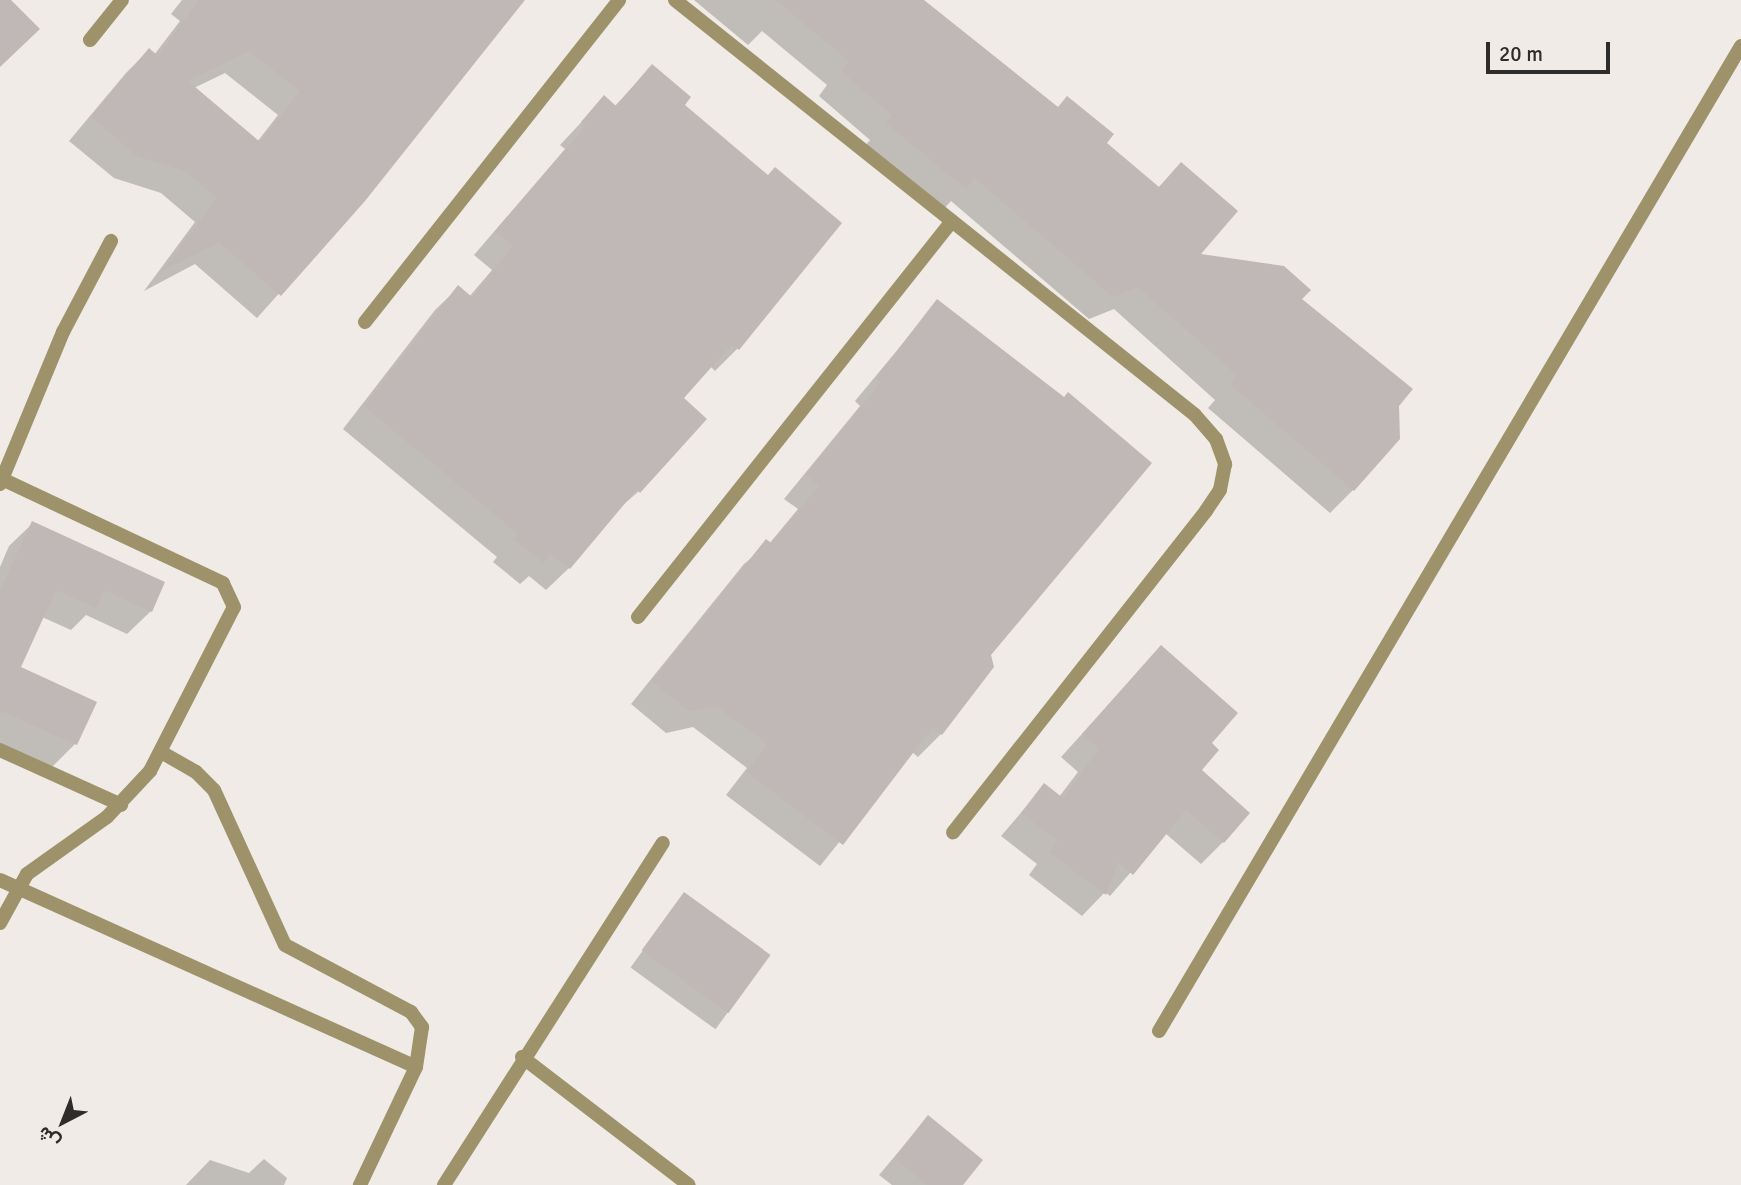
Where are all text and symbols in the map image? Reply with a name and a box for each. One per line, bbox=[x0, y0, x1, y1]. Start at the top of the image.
scale bar bbox=[1489, 28, 1613, 72]
text: 20 m bbox=[1499, 41, 1543, 67]
north arrow bbox=[28, 1087, 98, 1157]
text: ش bbox=[32, 1121, 65, 1154]

